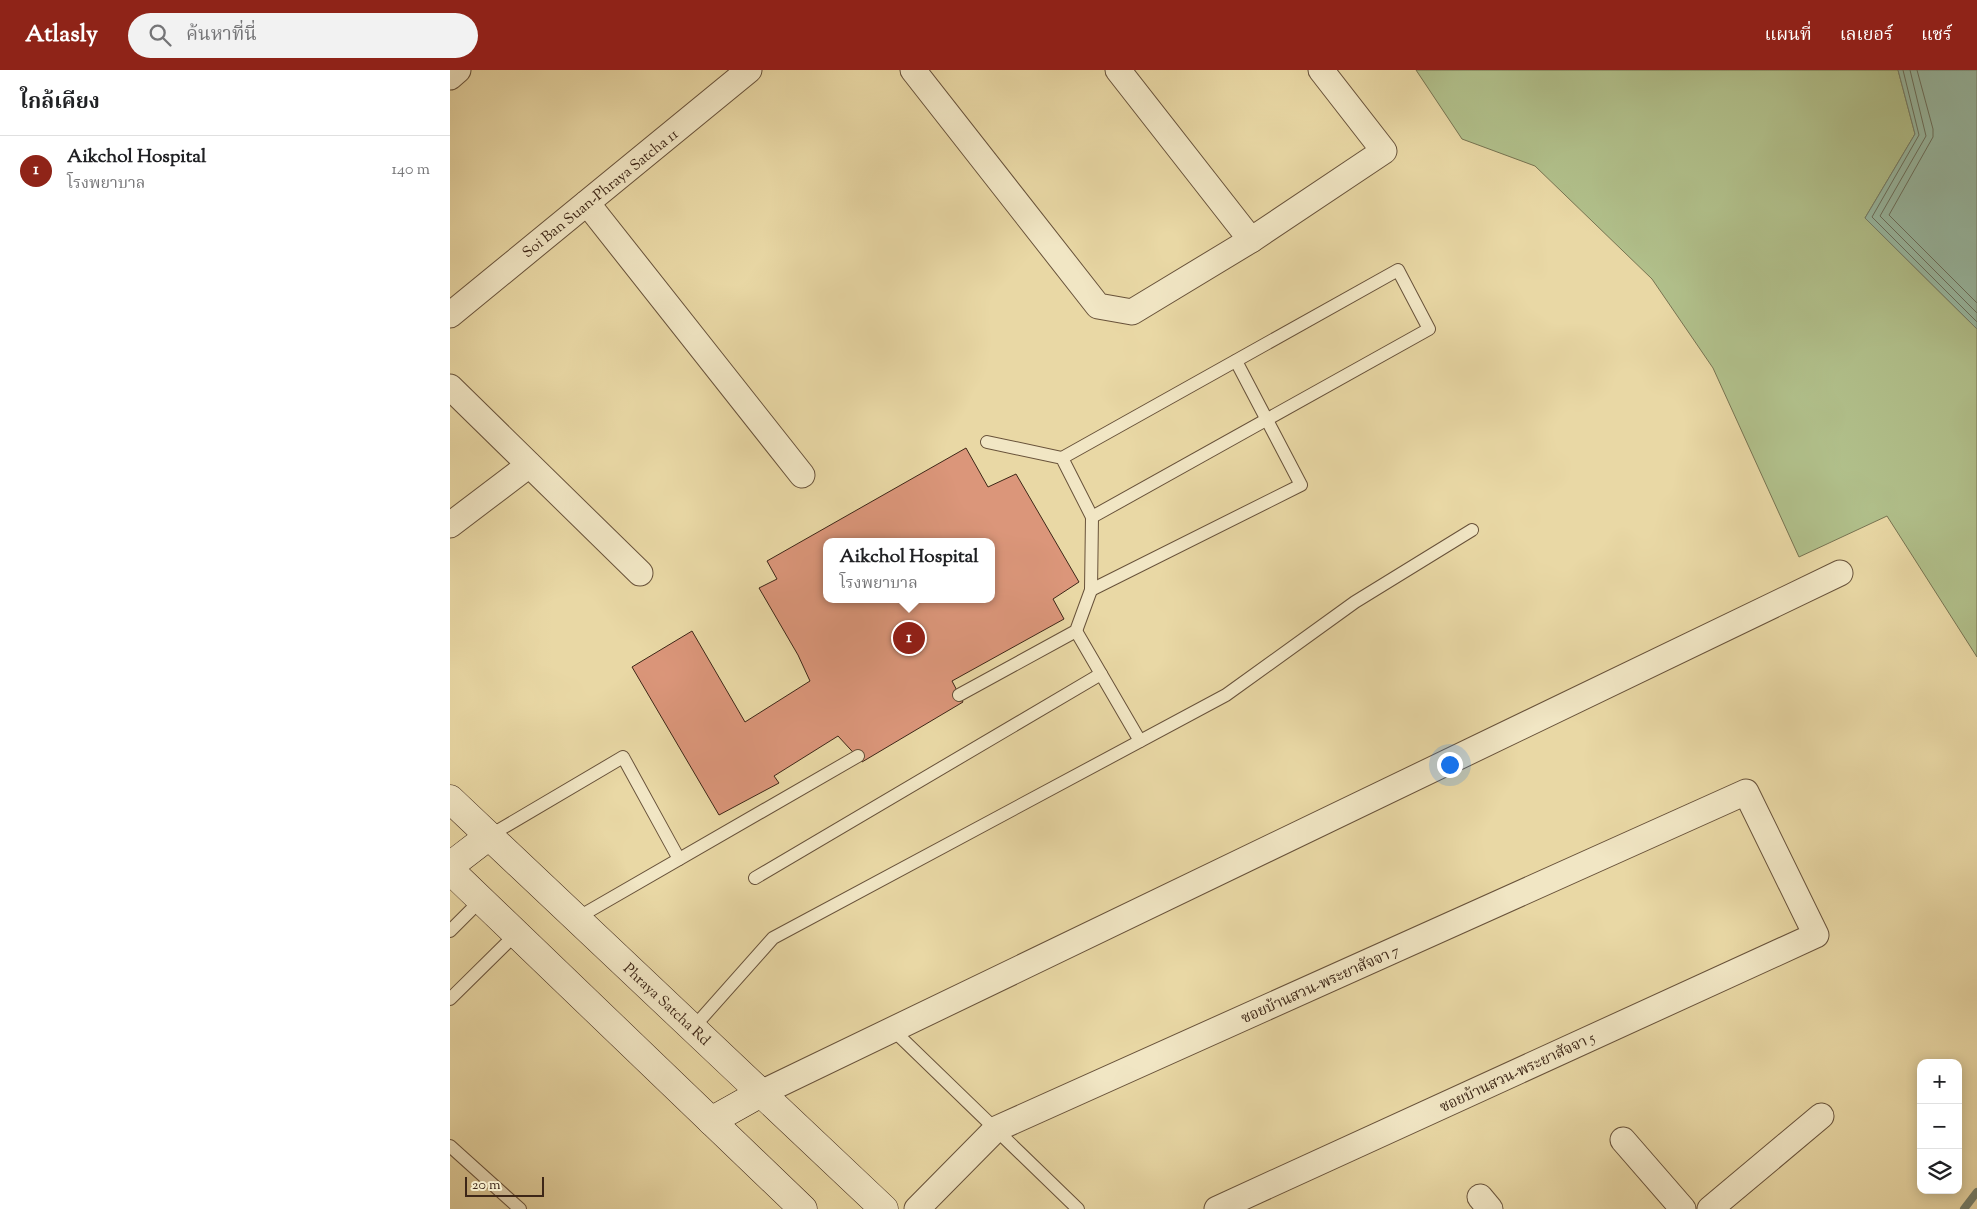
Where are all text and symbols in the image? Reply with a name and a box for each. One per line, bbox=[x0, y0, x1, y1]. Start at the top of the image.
search box bbox=[128, 13, 478, 58]
text: Atlasly bbox=[25, 18, 98, 52]
icon: search bbox=[146, 21, 174, 49]
text: ค้นหาที่นี่ bbox=[186, 22, 257, 49]
text: แผนที่ bbox=[1764, 23, 1812, 49]
text: เลเยอร์ bbox=[1840, 23, 1893, 49]
text: แชร์ bbox=[1921, 23, 1952, 49]
text: ใกล้เคียง bbox=[20, 88, 100, 118]
street label: Soi Ban Suan-Phraya Satcha 11 bbox=[519, 125, 683, 264]
text: Aikchol Hospital bbox=[67, 144, 206, 171]
text: 1 bbox=[33, 159, 39, 182]
text: 140 m bbox=[392, 159, 430, 182]
text: โรงพยาบาล bbox=[67, 173, 145, 196]
popup bbox=[823, 538, 995, 603]
text: Aikchol Hospital bbox=[839, 544, 979, 571]
text: โรงพยาบาล bbox=[839, 573, 918, 596]
pin: 1 bbox=[893, 619, 925, 657]
your location bbox=[1437, 752, 1463, 778]
street label: ซอยบ้านสวน-พระยาสัจจา 7 bbox=[1238, 941, 1404, 1030]
street label: Phraya Satcha Rd bbox=[618, 959, 715, 1051]
street label: ซอยบ้านสวน-พระยาสัจจา 5 bbox=[1437, 1028, 1599, 1119]
map controls bbox=[1917, 1059, 1962, 1194]
button: + bbox=[1917, 1059, 1962, 1104]
button: − bbox=[1917, 1104, 1962, 1149]
button: layers bbox=[1917, 1149, 1962, 1194]
scale bar bbox=[465, 1174, 544, 1197]
text: 20 m bbox=[472, 1176, 501, 1196]

